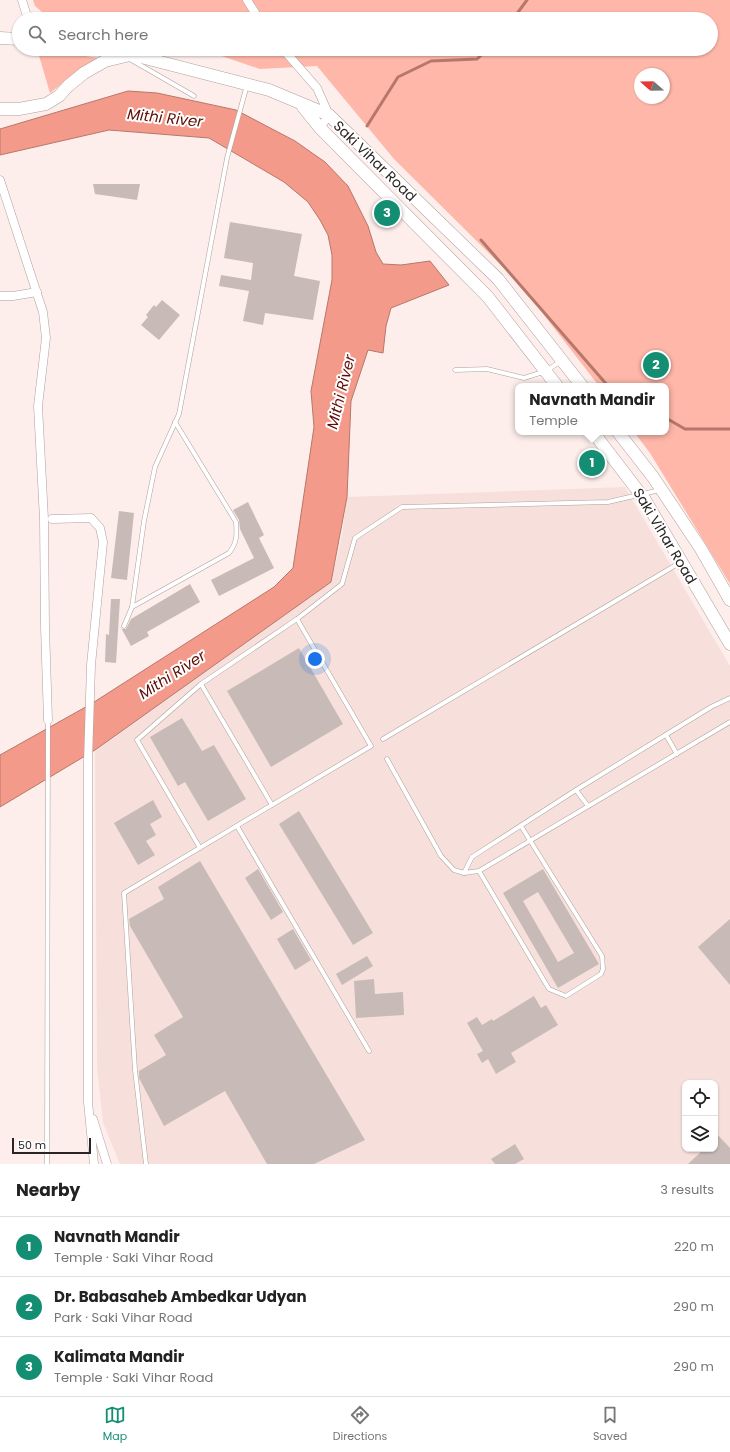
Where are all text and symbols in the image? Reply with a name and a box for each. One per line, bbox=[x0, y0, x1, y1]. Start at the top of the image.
search box bbox=[12, 12, 718, 56]
icon: search bbox=[26, 23, 48, 45]
text: Search here bbox=[58, 24, 148, 45]
north arrow bbox=[634, 68, 670, 104]
water label: Mithi River bbox=[126, 103, 204, 132]
street label: Saki Vihar Road bbox=[329, 116, 421, 206]
pin: 3 bbox=[374, 198, 400, 228]
pin: 2 bbox=[643, 350, 669, 380]
water label: Mithi River bbox=[321, 352, 360, 431]
popup bbox=[515, 383, 669, 435]
text: Navnath Mandir bbox=[529, 389, 655, 410]
text: Temple bbox=[529, 411, 578, 430]
pin: 1 bbox=[579, 448, 605, 478]
street label: Saki Vihar Road bbox=[628, 484, 702, 588]
water label: Mithi River bbox=[134, 645, 210, 704]
your location bbox=[305, 649, 325, 669]
map controls bbox=[682, 1080, 718, 1152]
button: locate bbox=[682, 1080, 718, 1116]
button: layers bbox=[682, 1116, 718, 1152]
scale bar bbox=[12, 1136, 91, 1155]
text: 50 m bbox=[18, 1137, 46, 1153]
text: Nearby bbox=[16, 1178, 80, 1202]
text: 3 results bbox=[660, 1180, 714, 1199]
text: Navnath Mandir bbox=[54, 1226, 180, 1247]
text: 1 bbox=[27, 1237, 31, 1256]
text: 220 m bbox=[674, 1237, 714, 1256]
text: Temple · Saki Vihar Road bbox=[54, 1248, 213, 1267]
text: Dr. Babasaheb Ambedkar Udyan bbox=[54, 1286, 307, 1307]
text: 2 bbox=[25, 1297, 33, 1316]
text: 290 m bbox=[673, 1297, 714, 1316]
text: Park · Saki Vihar Road bbox=[54, 1308, 193, 1327]
text: Kalimata Mandir bbox=[54, 1346, 184, 1367]
text: 3 bbox=[25, 1357, 33, 1376]
text: 290 m bbox=[673, 1357, 714, 1376]
text: Temple · Saki Vihar Road bbox=[54, 1368, 213, 1387]
tab: Map bbox=[103, 1404, 127, 1445]
tab: Directions bbox=[333, 1404, 387, 1445]
tab: Saved bbox=[593, 1404, 627, 1445]

